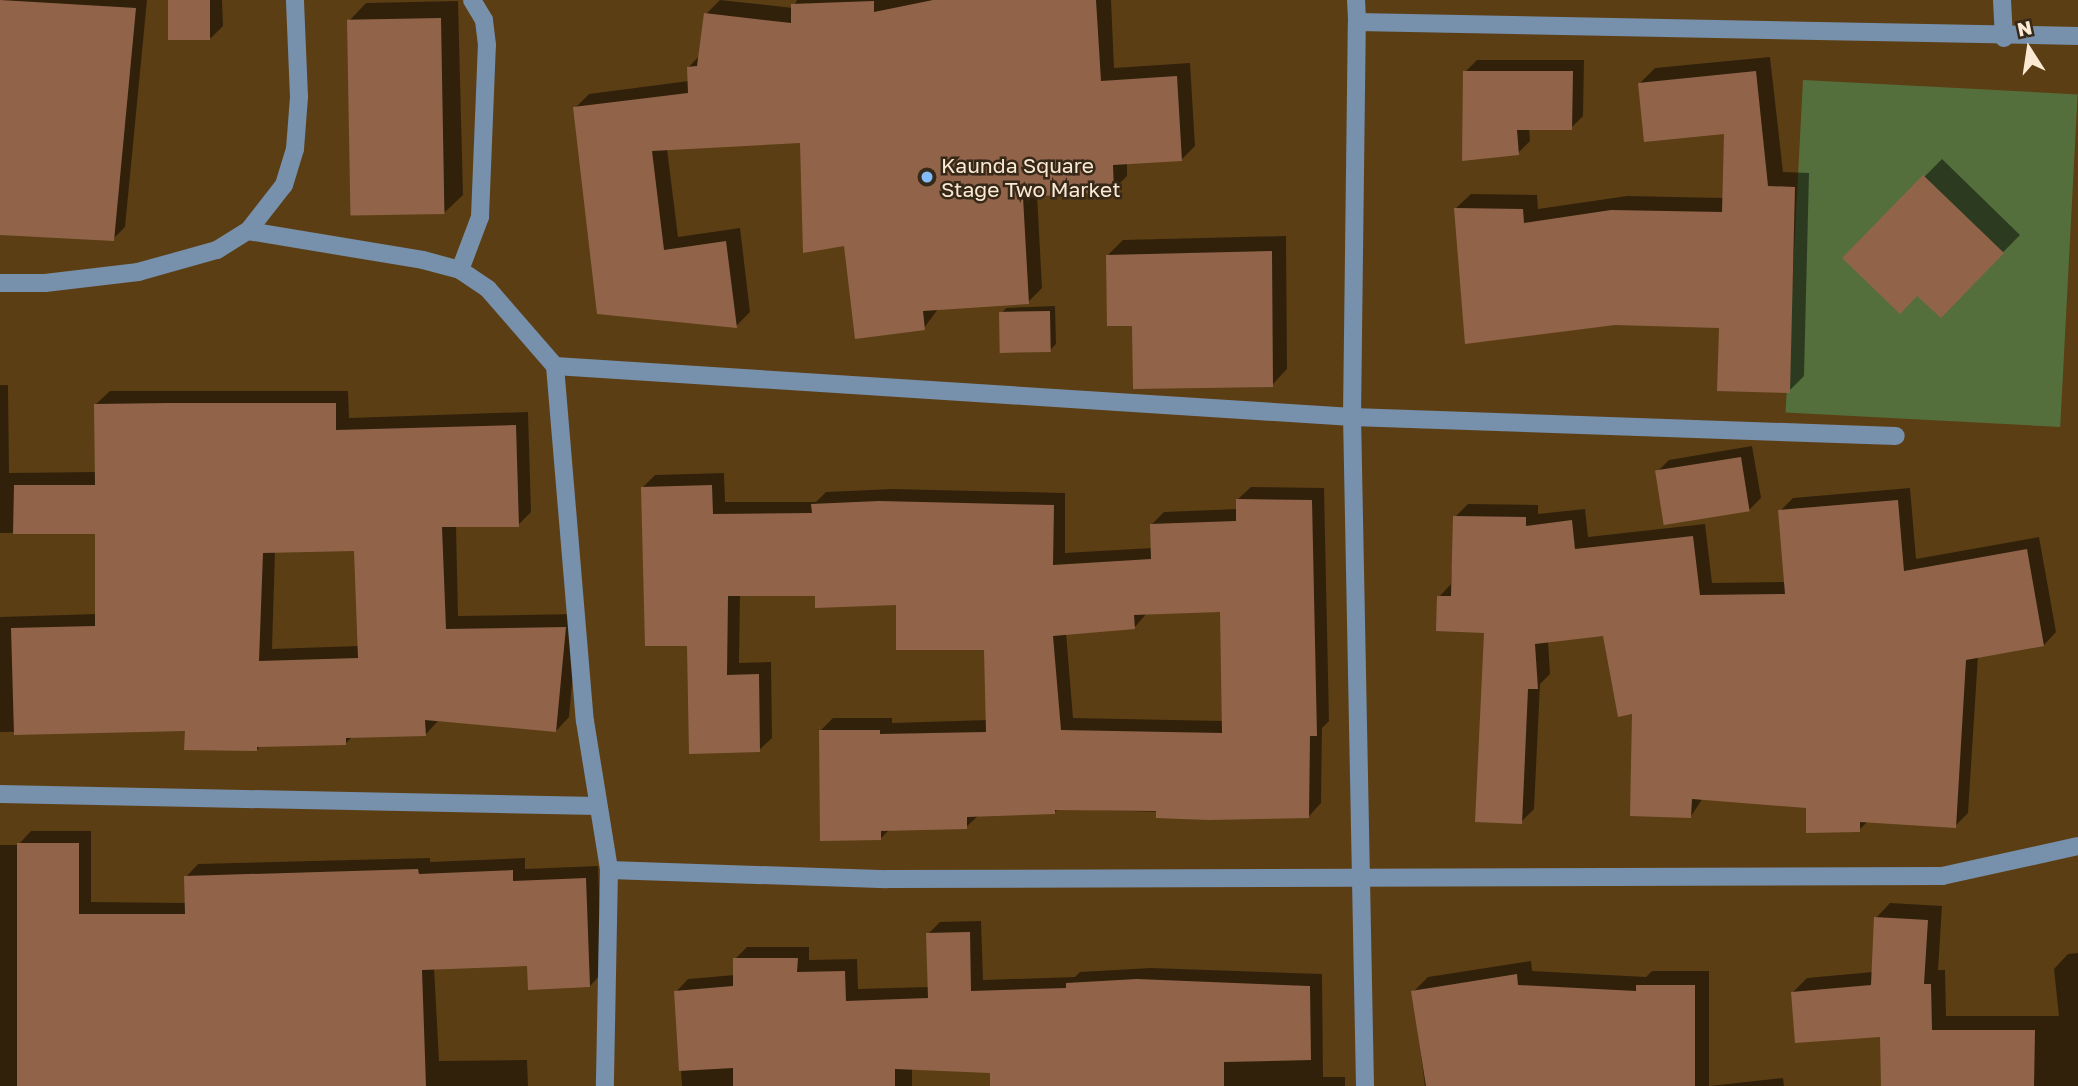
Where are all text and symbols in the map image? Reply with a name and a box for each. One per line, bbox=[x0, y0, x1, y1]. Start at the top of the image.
north arrow bbox=[1994, 14, 2064, 84]
text: N bbox=[2015, 15, 2034, 41]
place label: Kaunda Square Stage Two Market bbox=[941, 152, 1121, 202]
marker: Kaunda Square Stage Two Market bbox=[919, 169, 935, 185]

